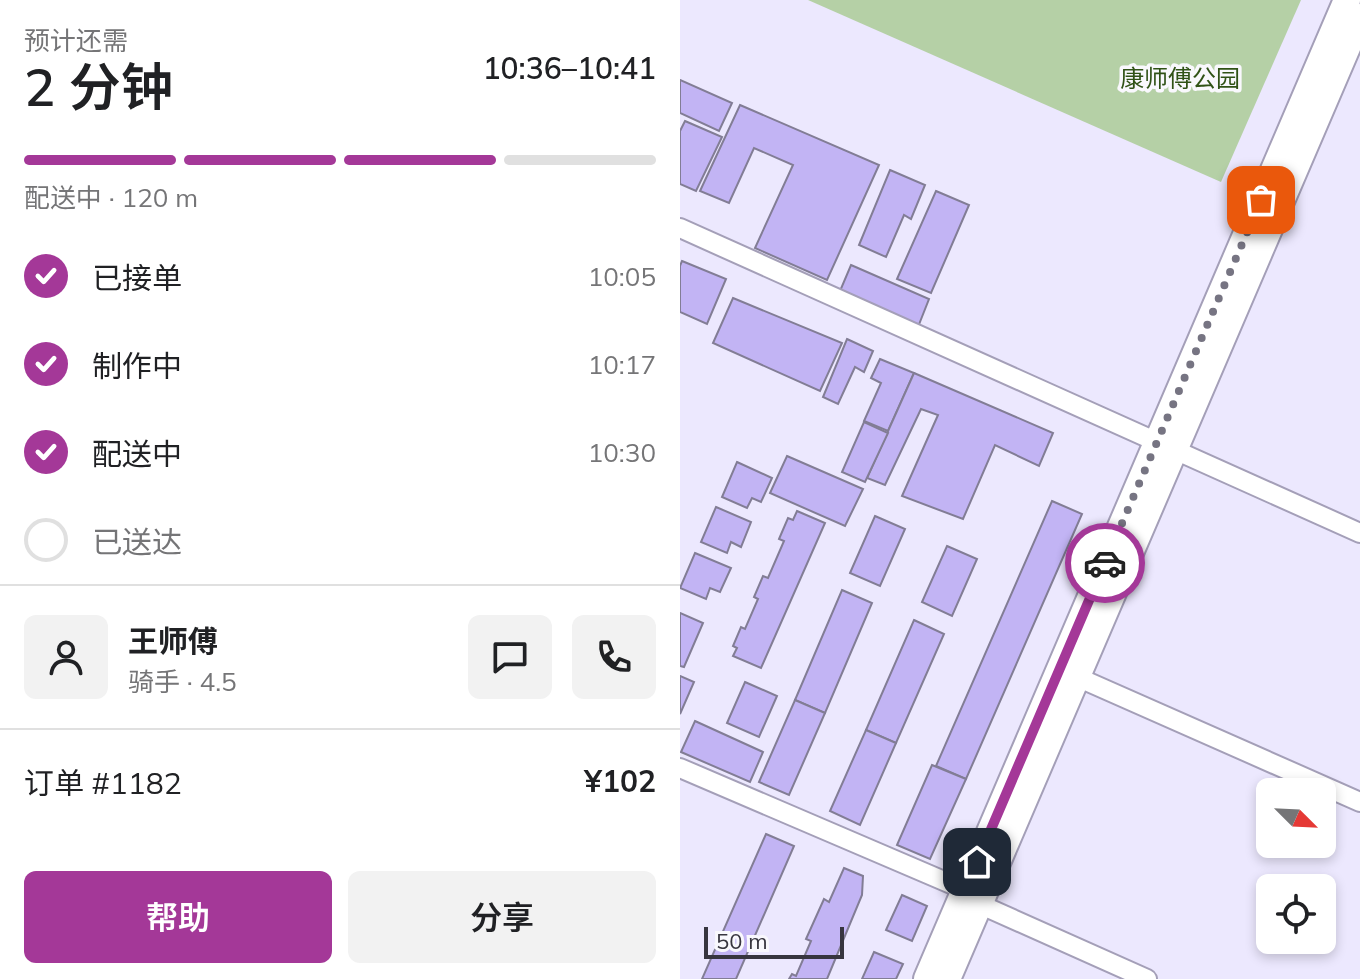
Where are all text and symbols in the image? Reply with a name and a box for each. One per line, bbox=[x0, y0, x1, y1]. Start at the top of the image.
text: 预计还需 bbox=[24, 24, 128, 57]
text: 10:36–10:41 bbox=[483, 49, 656, 87]
text: 2 分钟 bbox=[24, 54, 173, 119]
park label: 康师傅公园 bbox=[1120, 63, 1240, 93]
pin bbox=[1227, 166, 1295, 234]
icon: bag bbox=[1239, 178, 1283, 222]
text: 配送中 · 120 m bbox=[24, 181, 198, 214]
icon: check bbox=[24, 254, 68, 298]
text: 已接单 bbox=[92, 259, 182, 297]
text: 10:05 bbox=[588, 260, 656, 293]
icon: check bbox=[24, 342, 68, 386]
text: 制作中 bbox=[92, 347, 182, 385]
text: 10:17 bbox=[588, 348, 656, 381]
icon: check bbox=[24, 430, 68, 474]
text: 配送中 bbox=[92, 435, 182, 473]
text: 10:30 bbox=[588, 436, 656, 469]
text: 已送达 bbox=[92, 523, 182, 561]
courier bbox=[1065, 523, 1145, 603]
icon: car bbox=[1083, 541, 1127, 585]
button: person bbox=[24, 615, 108, 699]
button: chat bbox=[468, 615, 552, 699]
button: phone bbox=[572, 615, 656, 699]
text: 王师傅 bbox=[128, 622, 218, 660]
text: 骑手 · 4.5 bbox=[128, 665, 237, 698]
text: ¥102 bbox=[584, 762, 656, 800]
text: 订单 #1182 bbox=[24, 764, 182, 802]
north arrow bbox=[1256, 778, 1336, 858]
map controls bbox=[1256, 778, 1336, 954]
pin bbox=[943, 828, 1011, 896]
icon: home bbox=[955, 840, 999, 884]
button: 帮助 bbox=[24, 871, 332, 963]
button: 分享 bbox=[348, 871, 656, 963]
button: locate bbox=[1256, 874, 1336, 954]
scale bar bbox=[704, 923, 844, 959]
text: 50 m bbox=[716, 927, 767, 955]

